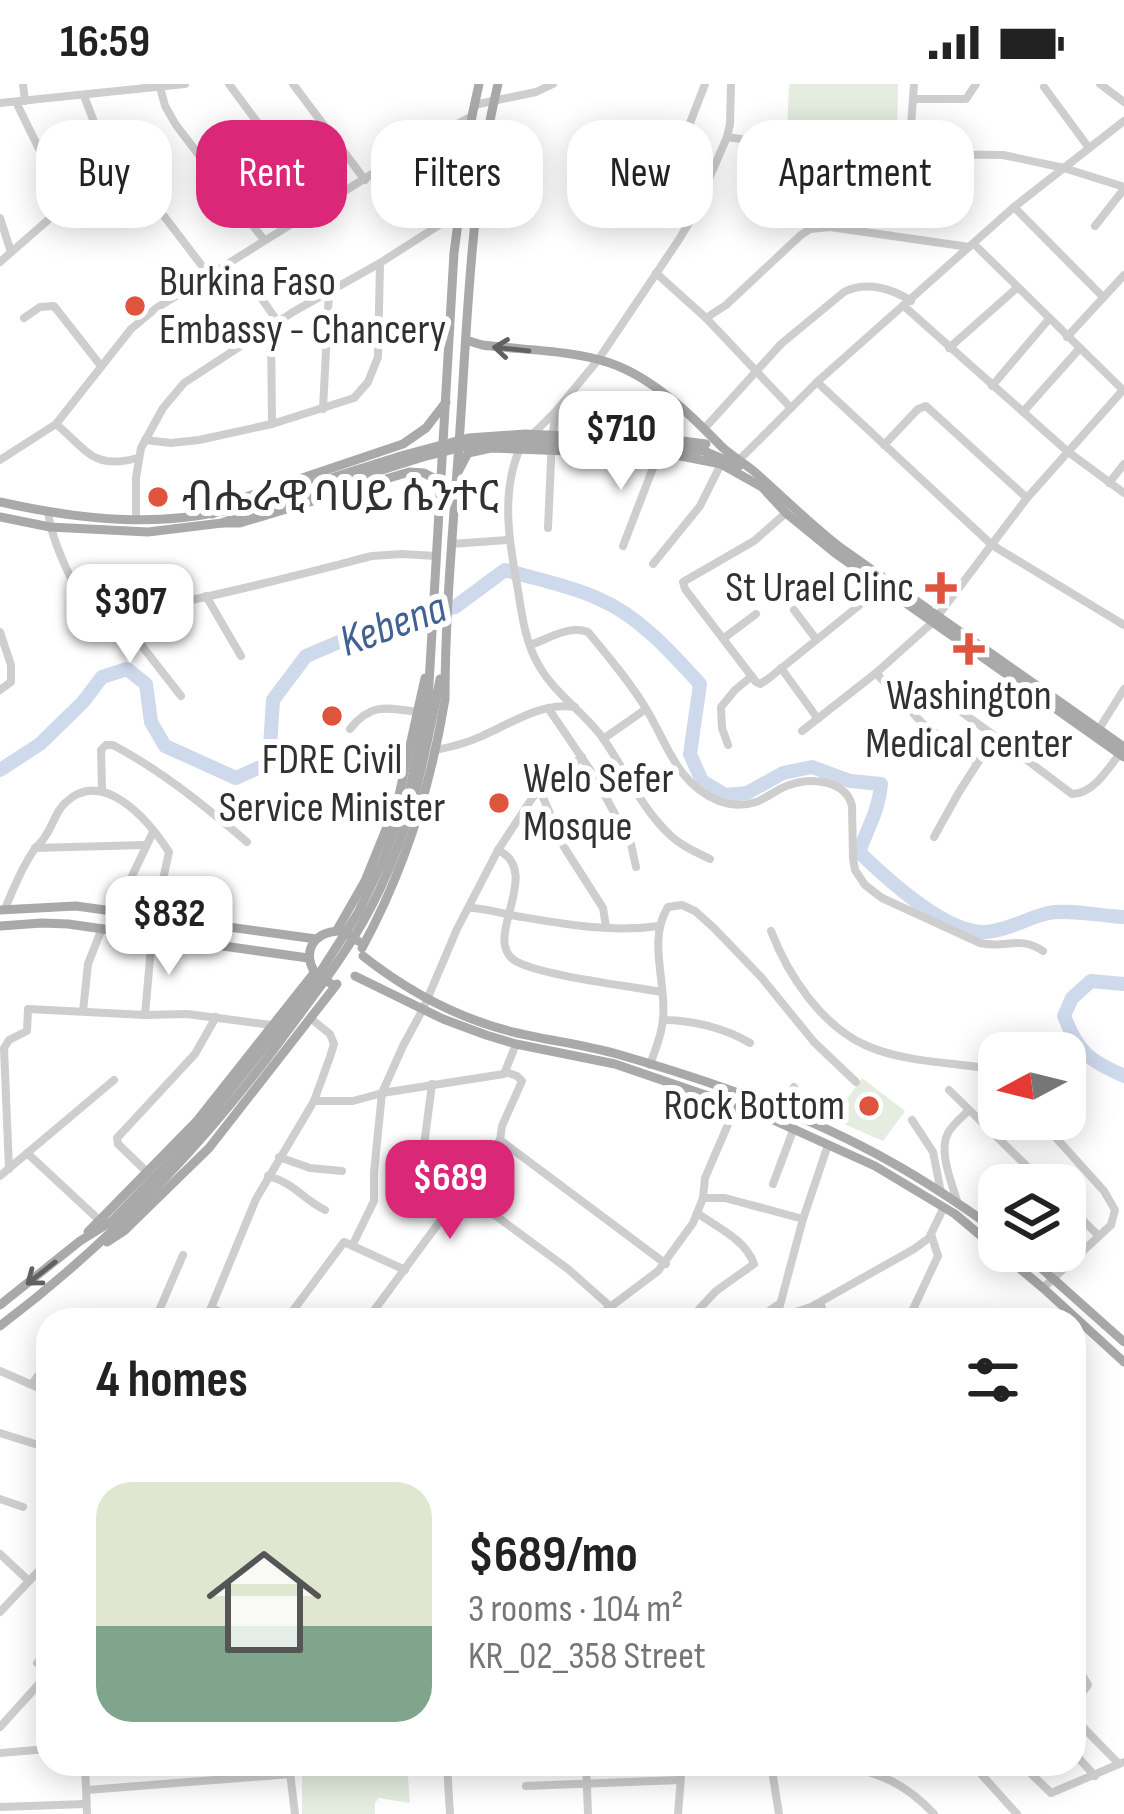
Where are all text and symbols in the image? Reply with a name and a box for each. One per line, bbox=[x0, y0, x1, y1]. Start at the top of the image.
text: 16:59 bbox=[60, 15, 150, 70]
chip: Buy bbox=[36, 120, 172, 228]
chip: Rent bbox=[196, 120, 347, 228]
chip: Filters bbox=[371, 120, 543, 228]
chip: New bbox=[567, 120, 713, 228]
chip: Apartment bbox=[737, 120, 974, 228]
place label: Burkina Faso Embassy - Chancery bbox=[159, 257, 446, 356]
marker: Burkina Faso Embassy - Chancery bbox=[122, 293, 148, 319]
one-way arrow bbox=[492, 337, 531, 359]
pin: $710 bbox=[550, 391, 692, 493]
text: $710 bbox=[586, 406, 656, 453]
place label: ብሔራዊ ባሀይ ሴንተር bbox=[182, 472, 499, 523]
marker: ብሔራዊ ባሀይ ሴንተር bbox=[145, 484, 171, 510]
place label: St Urael Clinc bbox=[725, 563, 914, 614]
pin: $307 bbox=[59, 564, 201, 666]
marker: St Urael Clinc bbox=[925, 572, 957, 604]
text: $307 bbox=[94, 579, 166, 626]
water label: Kebena bbox=[332, 580, 454, 670]
marker: Washington Medical center bbox=[953, 633, 985, 665]
place label: Washington Medical center bbox=[865, 671, 1073, 770]
marker: FDRE Civil Service Minister bbox=[319, 703, 345, 729]
place label: FDRE Civil Service Minister bbox=[219, 735, 445, 834]
place label: Welo Sefer Mosque bbox=[523, 754, 673, 853]
marker: Welo Sefer Mosque bbox=[486, 790, 512, 816]
pin: $832 bbox=[98, 876, 240, 978]
text: $832 bbox=[133, 891, 205, 938]
north arrow bbox=[978, 1032, 1086, 1140]
map controls bbox=[978, 1032, 1086, 1272]
place label: Rock Bottom bbox=[663, 1081, 845, 1132]
marker: Rock Bottom bbox=[856, 1093, 882, 1119]
pin: $689 bbox=[379, 1140, 521, 1242]
text: $689 bbox=[412, 1155, 488, 1202]
button: layers bbox=[978, 1164, 1086, 1272]
one-way arrow bbox=[25, 1260, 57, 1286]
icon: filters bbox=[960, 1347, 1026, 1413]
text: 4 homes bbox=[96, 1350, 248, 1411]
text: $689/mo bbox=[468, 1525, 638, 1586]
icon: home bbox=[192, 1530, 336, 1674]
text: 3 rooms · 104 m² bbox=[468, 1586, 683, 1633]
text: KR_02_358 Street bbox=[468, 1633, 706, 1680]

